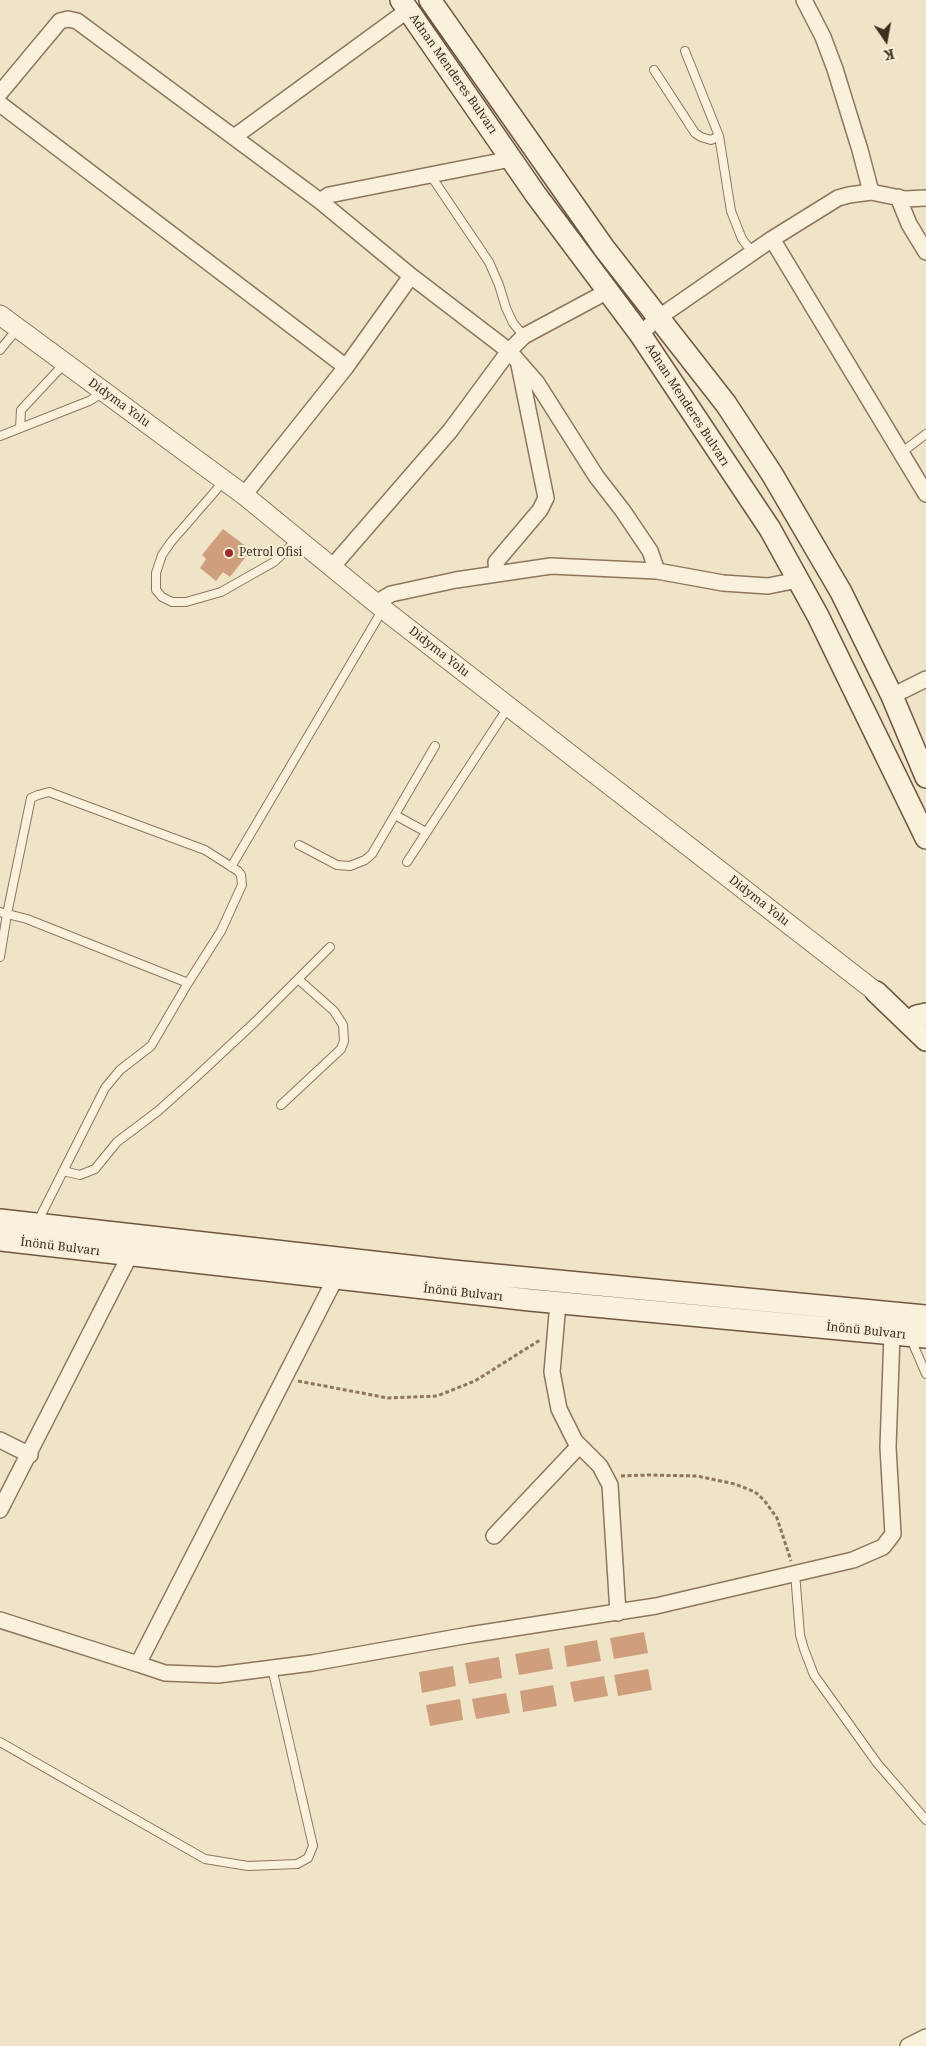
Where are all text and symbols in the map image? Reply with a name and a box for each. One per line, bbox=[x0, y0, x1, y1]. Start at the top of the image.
street label: Adnan Menderes Bulvarı bbox=[406, 11, 500, 137]
north arrow bbox=[861, 15, 911, 65]
text: K bbox=[882, 45, 896, 66]
street label: Adnan Menderes Bulvarı bbox=[642, 341, 732, 469]
street label: Didyma Yolu bbox=[85, 376, 153, 430]
place label: Petrol Ofisi bbox=[239, 546, 302, 560]
marker: Petrol Ofisi bbox=[223, 547, 235, 559]
street label: Didyma Yolu bbox=[406, 624, 472, 680]
street label: Didyma Yolu bbox=[726, 873, 792, 929]
street label: İnönü Bulvarı bbox=[19, 1235, 101, 1259]
street label: İnönü Bulvarı bbox=[423, 1282, 503, 1304]
street label: İnönü Bulvarı bbox=[826, 1320, 906, 1342]

